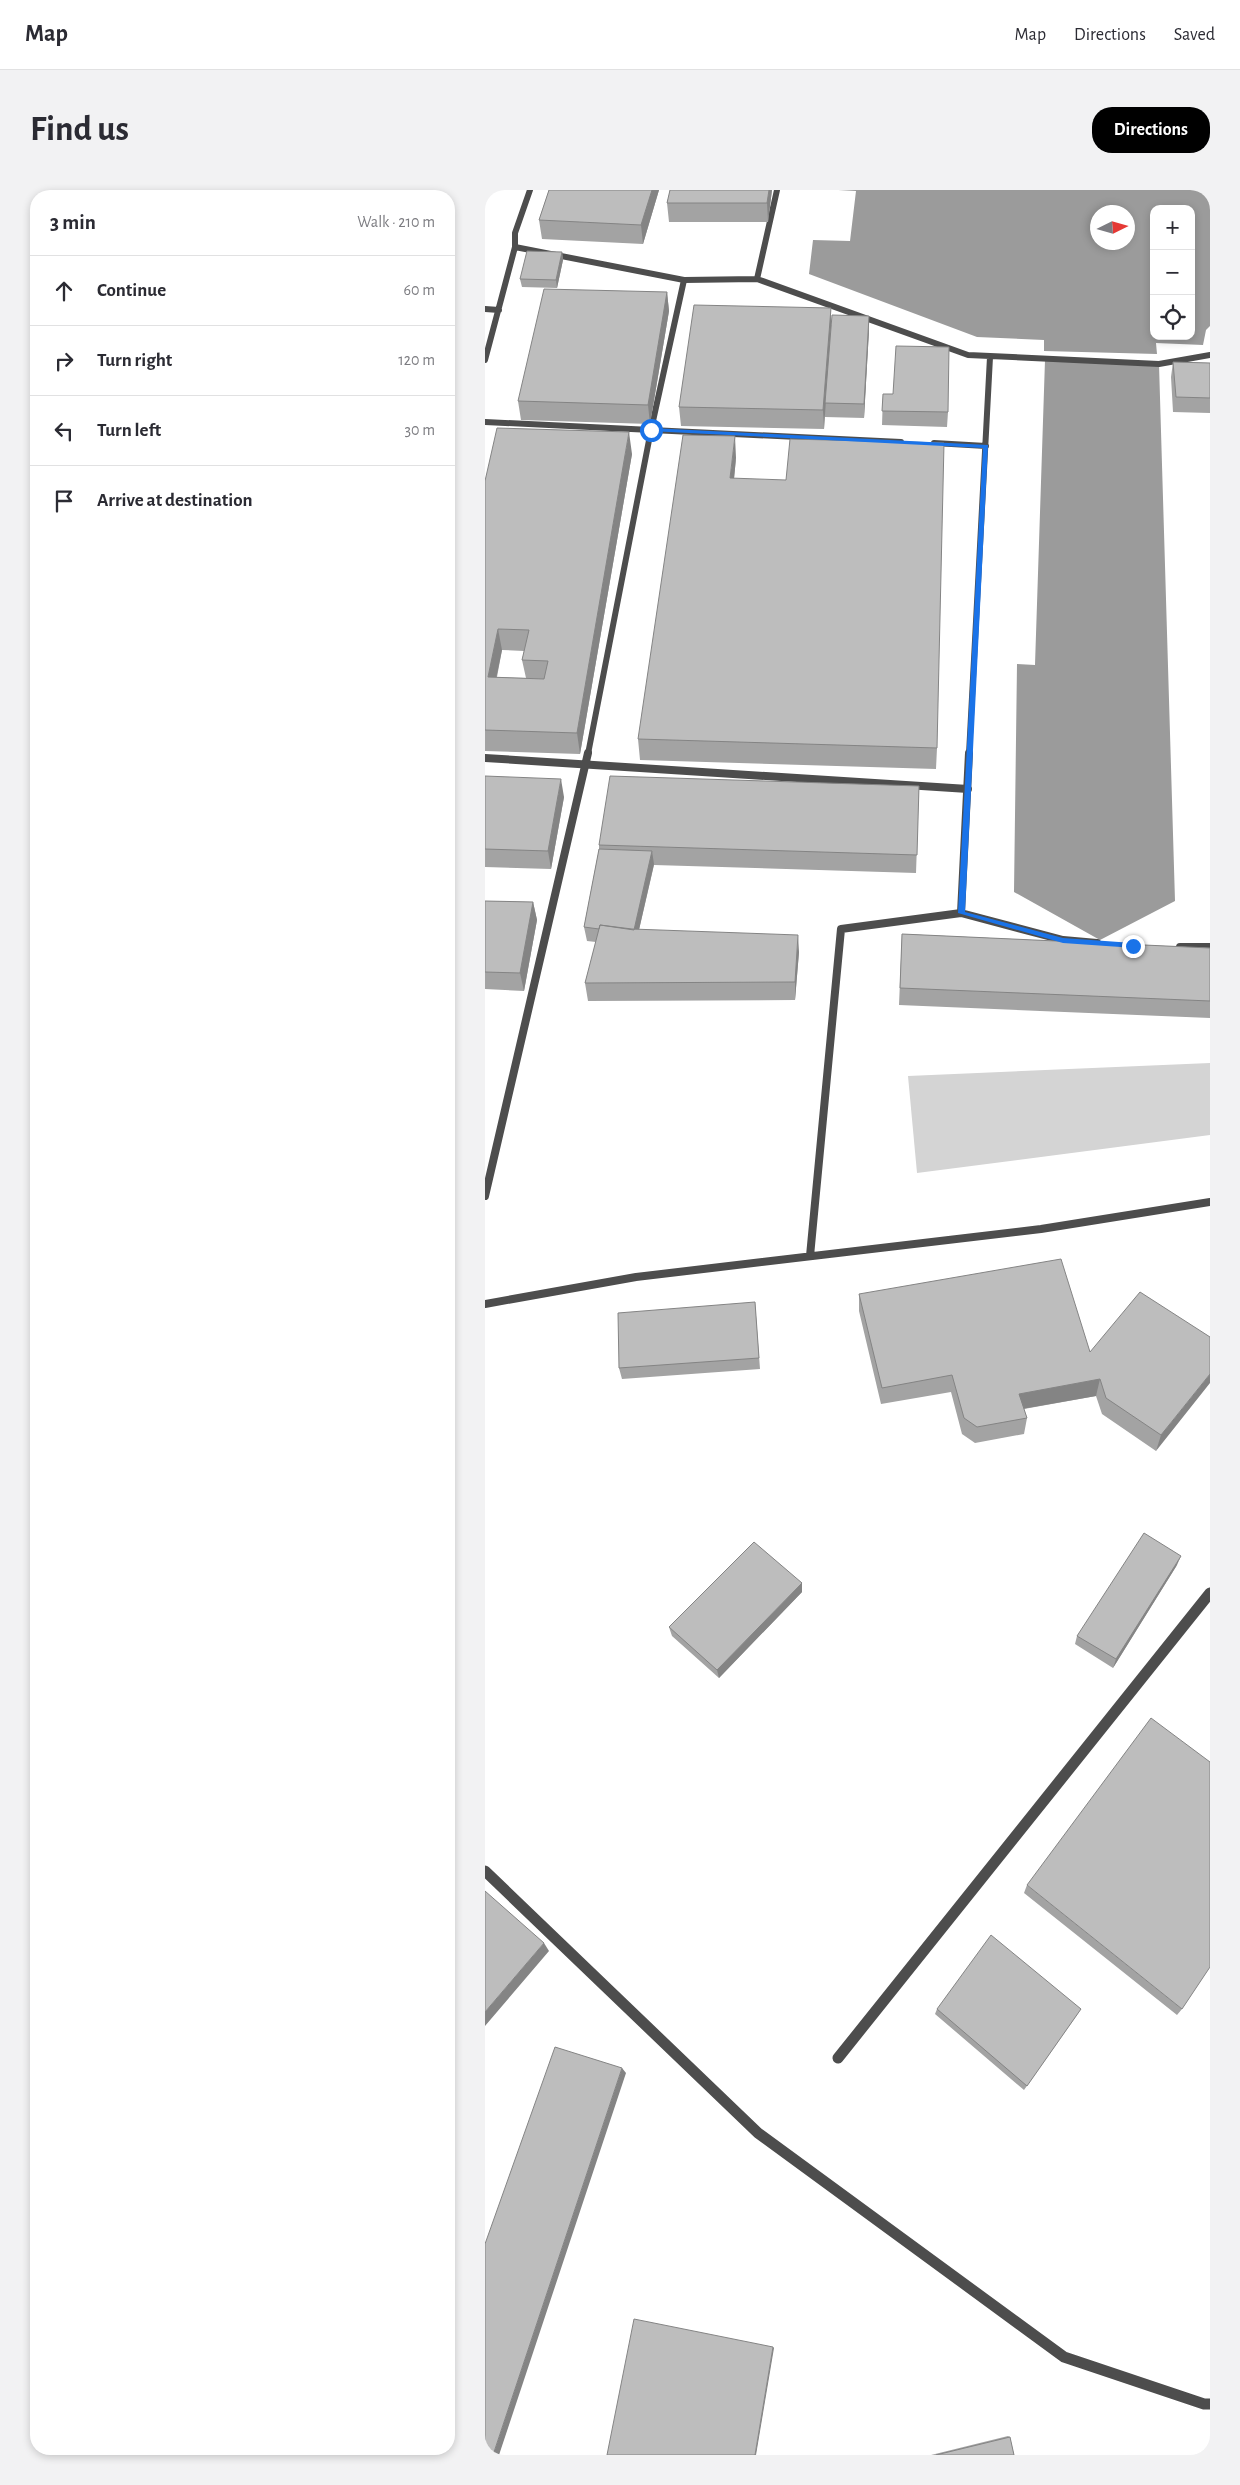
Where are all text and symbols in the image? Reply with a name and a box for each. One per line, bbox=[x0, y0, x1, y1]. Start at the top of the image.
text: Map bbox=[25, 22, 68, 46]
text: Map bbox=[1015, 26, 1046, 44]
text: Directions bbox=[1074, 26, 1146, 44]
text: Saved bbox=[1174, 26, 1215, 44]
button: Directions bbox=[1092, 107, 1210, 153]
text: Find us bbox=[30, 112, 129, 147]
north arrow bbox=[1090, 205, 1135, 250]
map controls bbox=[1150, 205, 1195, 340]
button: + bbox=[1150, 205, 1195, 250]
text: 3 min bbox=[50, 212, 96, 233]
text: Walk · 210 m bbox=[357, 214, 435, 230]
button: − bbox=[1150, 250, 1195, 295]
icon: ahead bbox=[50, 277, 78, 305]
text: Continue bbox=[97, 281, 166, 300]
text: 60 m bbox=[404, 282, 435, 298]
button: locate bbox=[1150, 295, 1195, 340]
icon: right bbox=[50, 347, 78, 375]
text: Turn right bbox=[97, 351, 172, 370]
text: 120 m bbox=[398, 352, 435, 368]
icon: left bbox=[50, 417, 78, 445]
route start bbox=[640, 419, 663, 442]
text: Turn left bbox=[97, 421, 161, 440]
text: 30 m bbox=[405, 422, 435, 438]
icon: arrive bbox=[50, 487, 78, 515]
text: Arrive at destination bbox=[97, 491, 253, 510]
route end bbox=[1122, 935, 1145, 958]

